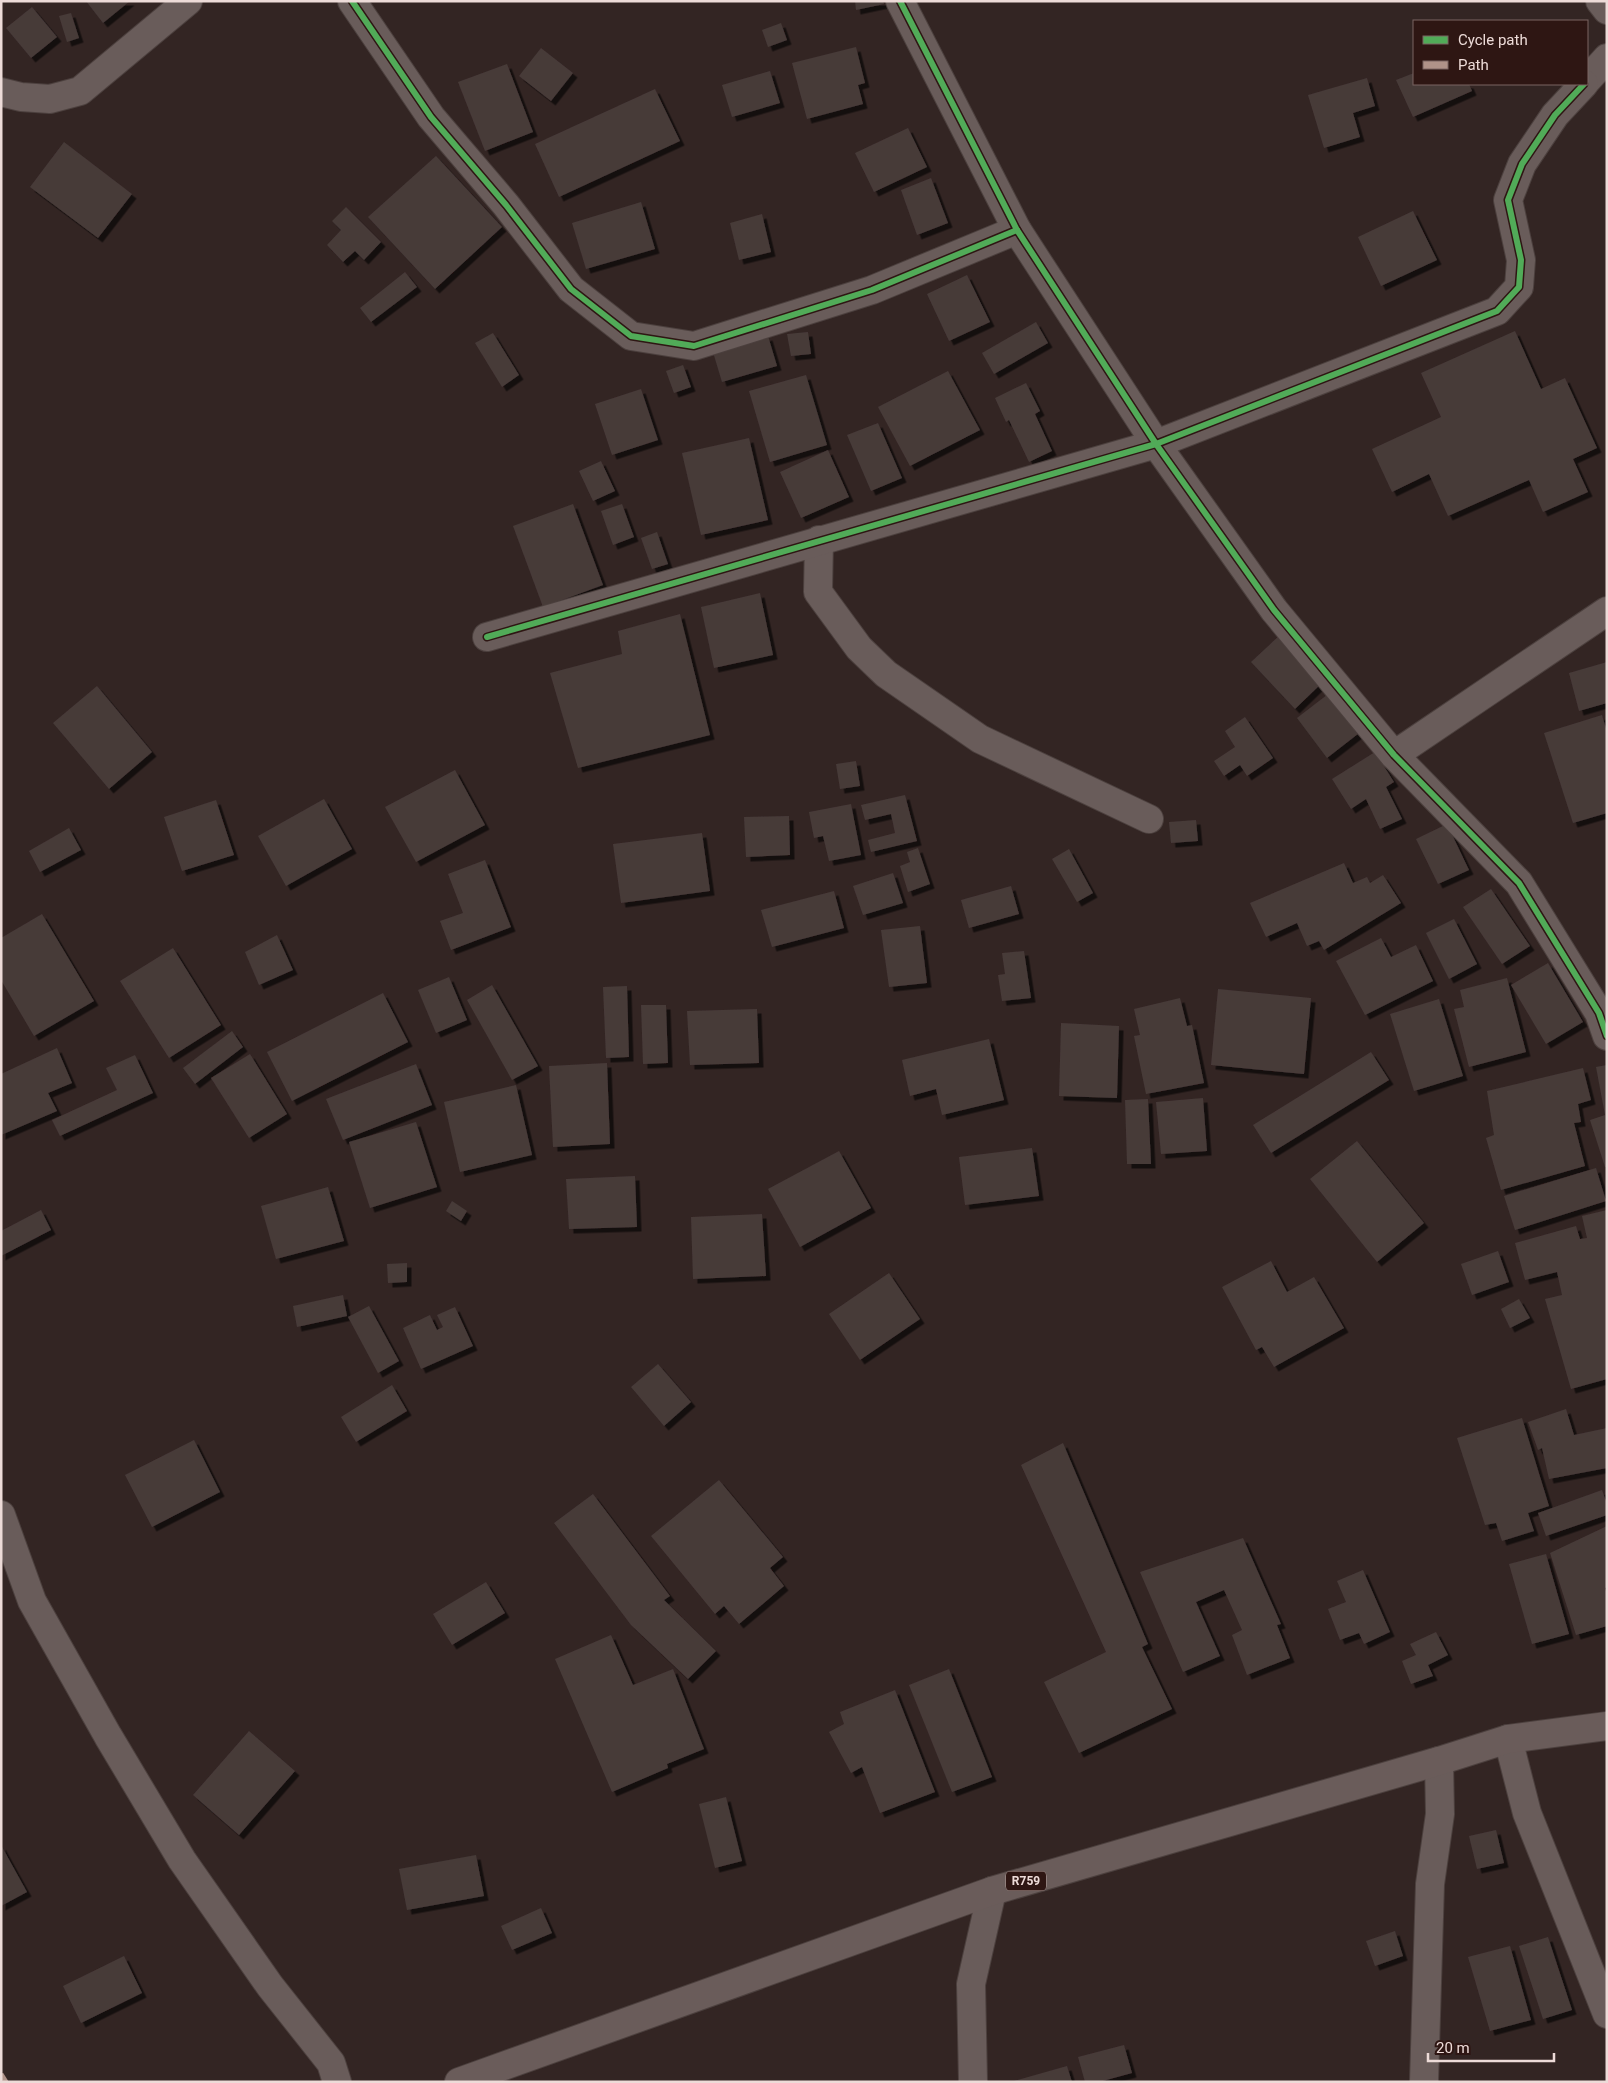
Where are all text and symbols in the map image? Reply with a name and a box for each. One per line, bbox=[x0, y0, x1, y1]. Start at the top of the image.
legend bbox=[1413, 20, 1588, 85]
text: Cycle path bbox=[1458, 31, 1528, 49]
text: Path bbox=[1458, 56, 1489, 74]
road number: R759 bbox=[1006, 1872, 1046, 1890]
scale bar bbox=[1428, 2030, 1554, 2062]
text: 20 m bbox=[1436, 2039, 1470, 2057]

